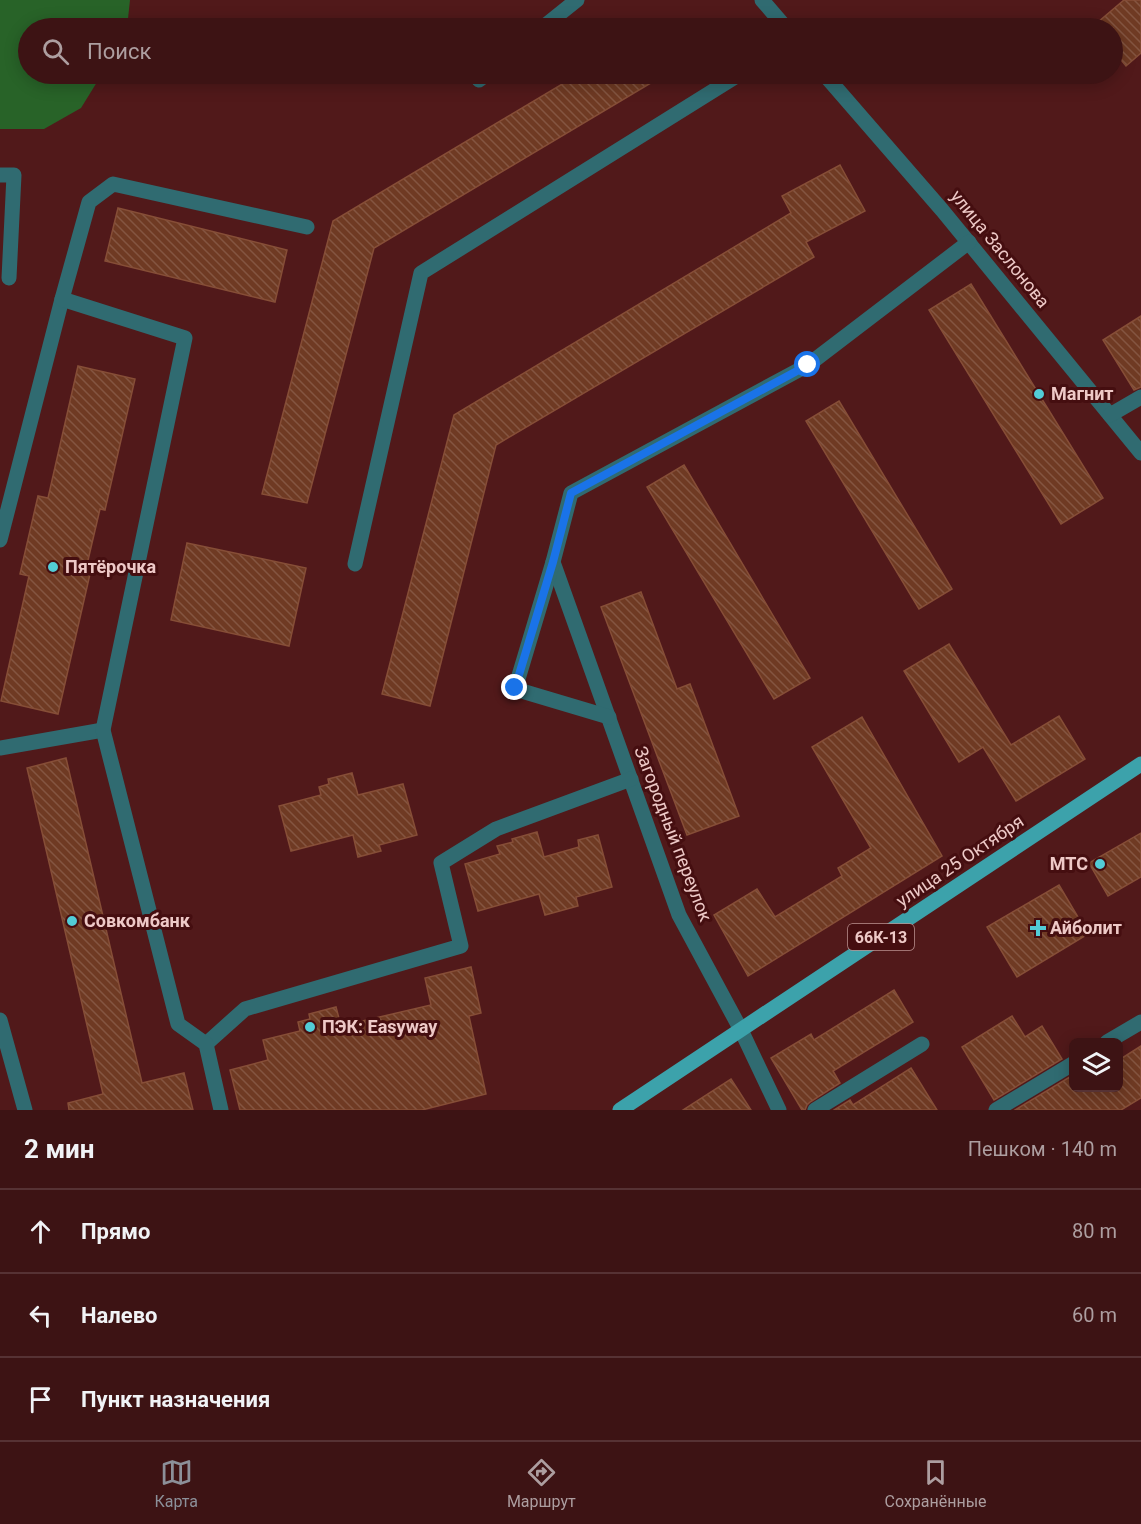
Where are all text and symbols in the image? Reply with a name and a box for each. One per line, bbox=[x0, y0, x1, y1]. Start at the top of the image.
search box bbox=[18, 18, 1123, 84]
icon: search bbox=[39, 35, 72, 68]
text: Поиск bbox=[87, 39, 151, 64]
street label: улица Заслонова bbox=[947, 186, 1054, 312]
route start bbox=[794, 351, 820, 377]
place label: Магнит bbox=[1051, 383, 1114, 404]
marker: Магнит bbox=[1032, 387, 1046, 401]
place label: Пятёрочка bbox=[65, 556, 156, 577]
marker: Пятёрочка bbox=[46, 560, 60, 574]
route end bbox=[501, 674, 527, 700]
street label: Загородный переулок bbox=[630, 743, 717, 925]
street label: улица 25 Октября bbox=[892, 810, 1027, 911]
place label: МТС bbox=[1050, 853, 1088, 874]
marker: МТС bbox=[1093, 857, 1107, 871]
place label: Совкомбанк bbox=[84, 910, 191, 931]
marker: Совкомбанк bbox=[65, 914, 79, 928]
place label: Айболит bbox=[1050, 917, 1122, 938]
marker: Айболит bbox=[1031, 921, 1045, 935]
road number: 66К-13 bbox=[848, 924, 914, 950]
place label: ПЭК: Easyway bbox=[322, 1016, 438, 1037]
marker: ПЭК: Easyway bbox=[303, 1020, 317, 1034]
map controls bbox=[1069, 1038, 1123, 1092]
button: layers bbox=[1069, 1038, 1123, 1092]
text: 2 мин bbox=[24, 1134, 95, 1164]
text: Пешком · 140 m bbox=[968, 1137, 1117, 1161]
icon: ahead bbox=[24, 1215, 57, 1248]
text: Прямо bbox=[81, 1219, 150, 1244]
text: 80 m bbox=[1072, 1219, 1117, 1243]
icon: left bbox=[24, 1299, 57, 1332]
text: Налево bbox=[81, 1303, 158, 1328]
text: 60 m bbox=[1072, 1303, 1117, 1327]
icon: arrive bbox=[24, 1383, 57, 1416]
text: Пункт назначения bbox=[81, 1387, 270, 1412]
tab: Карта bbox=[154, 1456, 198, 1511]
tab: Маршрут bbox=[507, 1456, 576, 1511]
tab: Сохранённые bbox=[885, 1456, 987, 1511]

